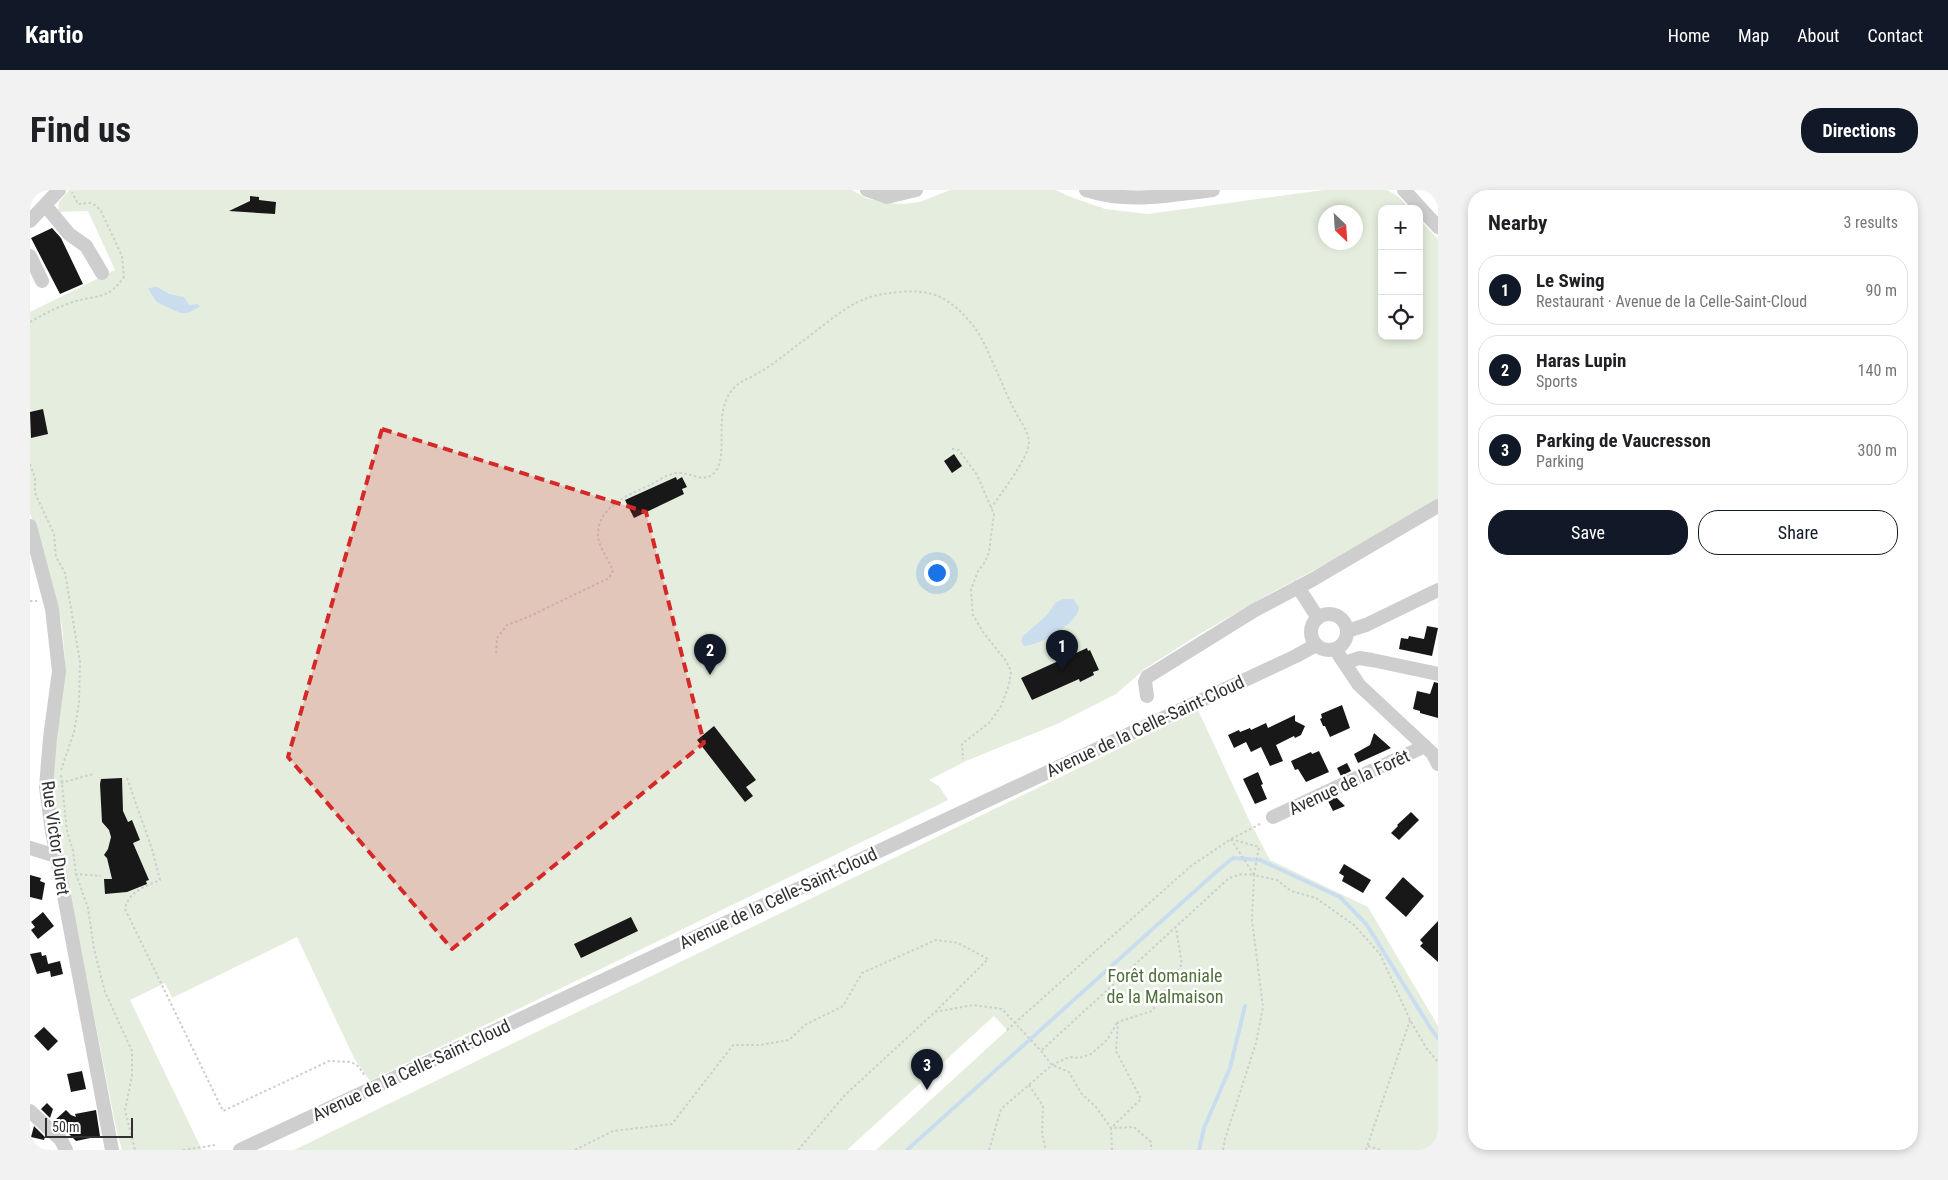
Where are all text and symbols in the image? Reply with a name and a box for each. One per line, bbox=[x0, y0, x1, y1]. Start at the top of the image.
text: Kartio bbox=[25, 21, 83, 49]
text: Home bbox=[1668, 25, 1710, 46]
text: Map bbox=[1738, 25, 1769, 46]
text: About bbox=[1797, 25, 1839, 46]
text: Contact bbox=[1867, 25, 1923, 46]
button: Directions bbox=[1801, 108, 1918, 153]
text: Find us bbox=[30, 110, 131, 151]
north arrow bbox=[1318, 205, 1363, 250]
map controls bbox=[1378, 205, 1423, 340]
button: + bbox=[1378, 205, 1423, 250]
text: Nearby bbox=[1488, 211, 1547, 235]
text: 3 results bbox=[1843, 213, 1898, 232]
button: − bbox=[1378, 250, 1423, 295]
text: Le Swing bbox=[1536, 269, 1605, 292]
text: 1 bbox=[1501, 281, 1509, 300]
text: 90 m bbox=[1865, 281, 1897, 300]
text: Restaurant · Avenue de la Celle-Saint-Cloud bbox=[1536, 292, 1807, 311]
button: locate bbox=[1378, 295, 1423, 340]
text: Haras Lupin bbox=[1536, 349, 1626, 372]
text: 2 bbox=[1501, 361, 1509, 380]
text: 140 m bbox=[1858, 361, 1897, 380]
text: Sports bbox=[1536, 372, 1578, 391]
text: Parking de Vaucresson bbox=[1536, 429, 1711, 452]
text: 3 bbox=[1501, 441, 1509, 460]
text: 300 m bbox=[1858, 441, 1897, 460]
text: Parking bbox=[1536, 452, 1584, 471]
button: Save bbox=[1488, 510, 1688, 555]
button: Share bbox=[1698, 510, 1898, 555]
your location bbox=[924, 560, 950, 586]
pin: 1 bbox=[1046, 630, 1078, 671]
pin: 2 bbox=[694, 634, 726, 675]
street label: Avenue de la Celle-Saint-Cloud bbox=[1043, 671, 1247, 781]
street label: Avenue de la Forêt bbox=[1285, 745, 1413, 819]
street label: Rue Victor Duret bbox=[38, 779, 74, 897]
street label: Avenue de la Celle-Saint-Cloud bbox=[676, 843, 880, 953]
park label: Forêt domaniale de la Malmaison bbox=[1107, 965, 1224, 1007]
street label: Avenue de la Celle-Saint-Cloud bbox=[309, 1015, 513, 1125]
pin: 3 bbox=[911, 1049, 943, 1090]
scale bar bbox=[45, 1115, 132, 1138]
text: 50 m bbox=[52, 1119, 80, 1135]

